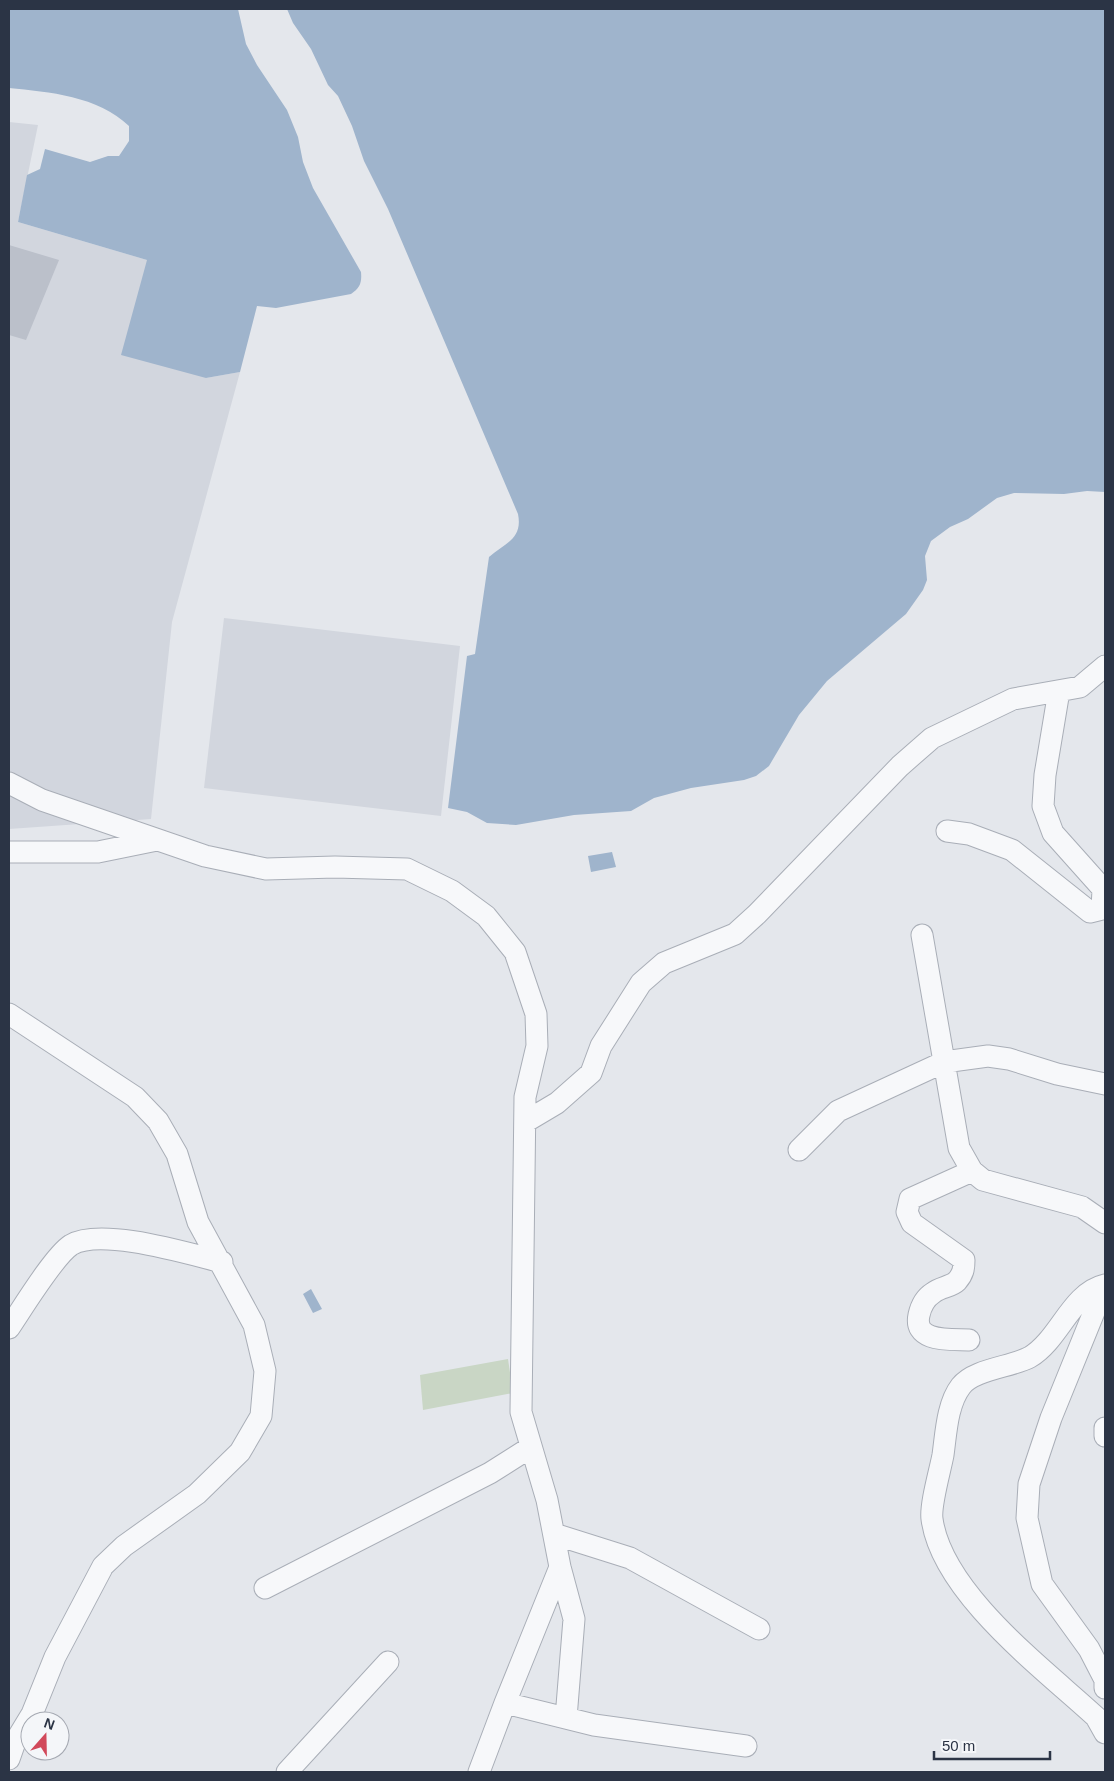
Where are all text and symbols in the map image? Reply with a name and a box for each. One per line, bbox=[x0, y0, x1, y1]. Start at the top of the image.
north arrow bbox=[20, 1711, 70, 1761]
text: N bbox=[42, 1715, 57, 1733]
scale bar bbox=[934, 1728, 1050, 1760]
text: 50 m bbox=[942, 1737, 975, 1754]

